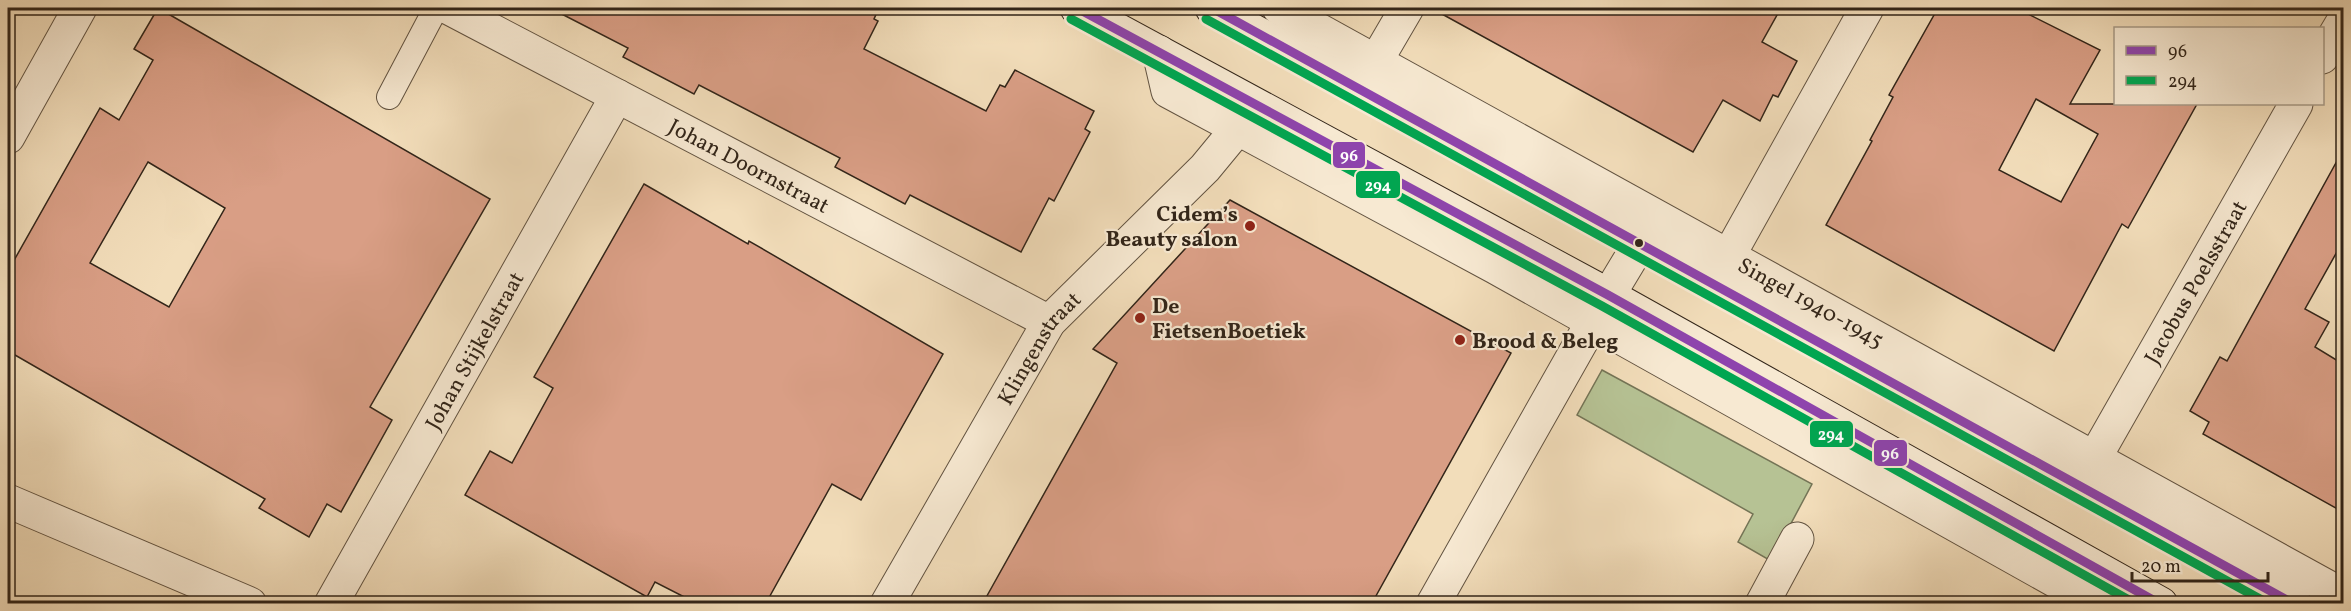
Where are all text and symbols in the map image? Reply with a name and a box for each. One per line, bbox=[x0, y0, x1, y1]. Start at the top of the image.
legend bbox=[2114, 27, 2324, 105]
text: 96 bbox=[2168, 40, 2187, 65]
text: 294 bbox=[2168, 70, 2197, 95]
street label: Johan Doornstraat bbox=[662, 112, 834, 223]
line badge: 96 bbox=[1332, 141, 1366, 169]
text: 96 bbox=[1340, 146, 1358, 168]
line badge: 294 bbox=[1355, 170, 1401, 199]
text: 294 bbox=[1365, 176, 1392, 198]
street label: Jacobus Poelsstraat bbox=[2138, 195, 2256, 371]
place label: Cidem’s Beauty salon bbox=[1105, 200, 1238, 256]
marker: Cidem’s Beauty salon bbox=[1243, 219, 1257, 233]
unlabelled marker bbox=[1633, 237, 1645, 249]
street label: Singel 1940-1945 bbox=[1732, 251, 1889, 357]
street label: Johan Stijkelstraat bbox=[419, 267, 533, 437]
street label: Klingenstraat bbox=[991, 285, 1089, 412]
place label: De FietsenBoetiek bbox=[1152, 292, 1306, 348]
marker: De FietsenBoetiek bbox=[1133, 311, 1147, 325]
place label: Brood & Beleg bbox=[1472, 327, 1618, 358]
marker: Brood & Beleg bbox=[1453, 333, 1467, 347]
line badge: 294 bbox=[1809, 420, 1854, 448]
text: 294 bbox=[1818, 425, 1845, 447]
line badge: 96 bbox=[1873, 439, 1908, 467]
text: 96 bbox=[1881, 444, 1899, 466]
scale bar bbox=[2132, 545, 2268, 583]
text: 20 m bbox=[2141, 555, 2181, 580]

